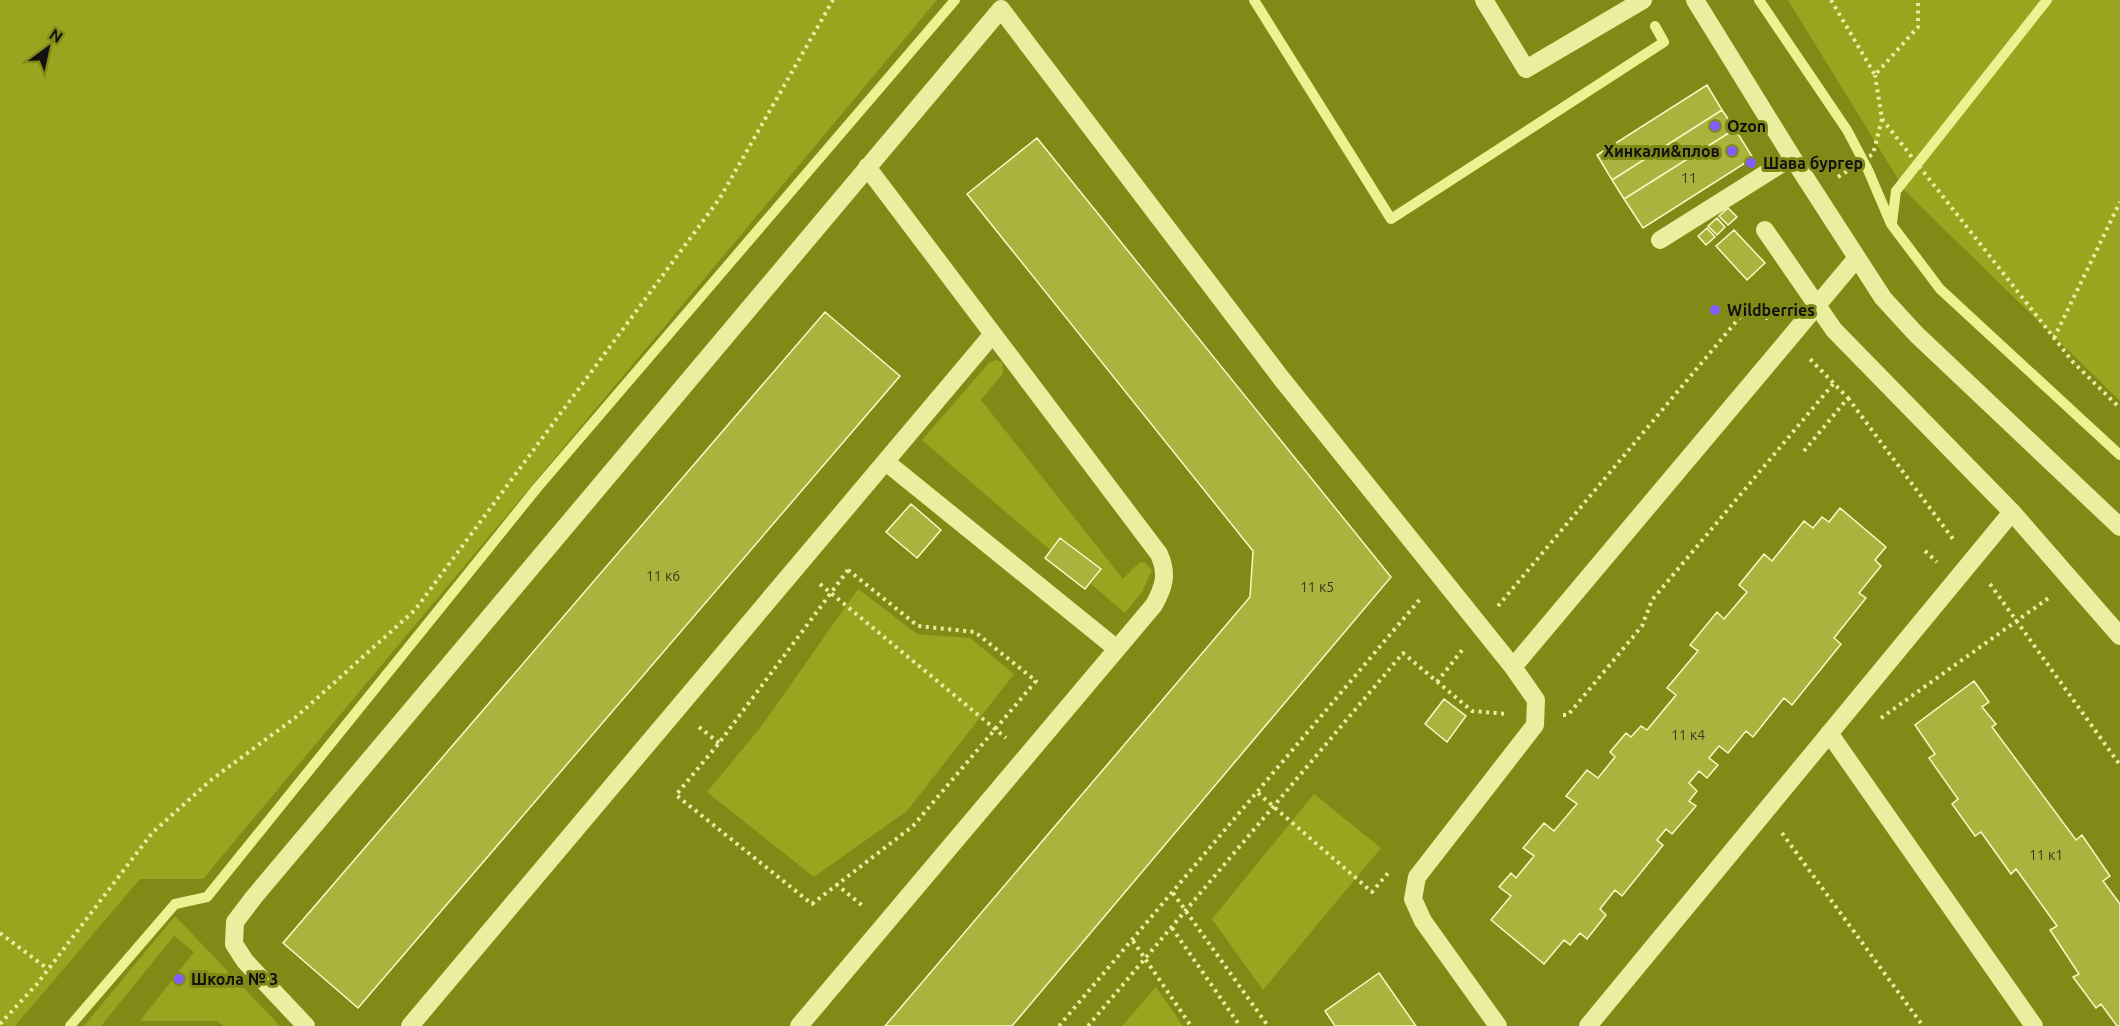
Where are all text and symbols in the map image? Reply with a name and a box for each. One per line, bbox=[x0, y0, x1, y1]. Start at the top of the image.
north arrow bbox=[18, 18, 78, 78]
text: N bbox=[46, 25, 66, 46]
place label: Ozon bbox=[1727, 117, 1766, 135]
marker: Ozon bbox=[1708, 119, 1722, 133]
place label: Хинкали&плов bbox=[1603, 142, 1720, 160]
marker: Хинкали&плов bbox=[1725, 144, 1739, 158]
place label: Шава бургер bbox=[1763, 154, 1863, 172]
marker: Шава бургер bbox=[1744, 156, 1758, 170]
house number: 11 bbox=[1681, 170, 1697, 186]
place label: Wildberries bbox=[1727, 301, 1815, 319]
marker: Wildberries bbox=[1708, 303, 1722, 317]
house number: 11 к6 bbox=[646, 568, 680, 584]
house number: 11 к5 bbox=[1300, 579, 1334, 595]
house number: 11 к4 bbox=[1671, 727, 1705, 743]
house number: 11 к1 bbox=[2029, 847, 2063, 863]
place label: Школа № 3 bbox=[191, 970, 278, 988]
marker: Школа № 3 bbox=[172, 972, 186, 986]

